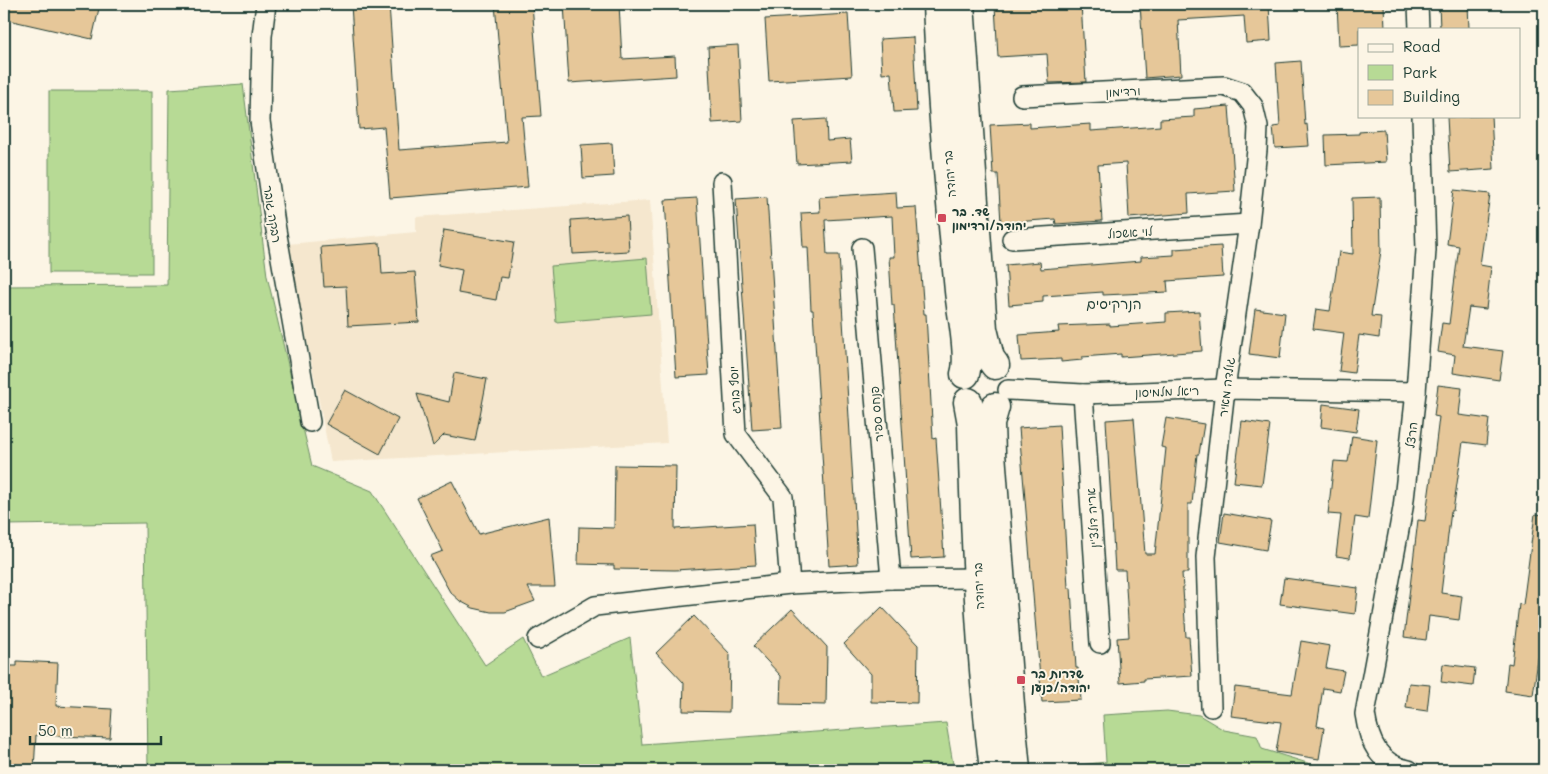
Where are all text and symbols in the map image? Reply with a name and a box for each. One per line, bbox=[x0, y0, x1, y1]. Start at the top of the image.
legend bbox=[1358, 28, 1520, 118]
text: Road bbox=[1403, 36, 1440, 56]
text: Park bbox=[1403, 62, 1437, 82]
street label: ורדימון bbox=[1105, 82, 1141, 101]
text: Building bbox=[1403, 86, 1460, 106]
street label: בר יהודה bbox=[939, 150, 959, 198]
street label: רבקה גובר bbox=[261, 184, 285, 244]
place label: שד. בר יהודה/ורדימון bbox=[952, 203, 1026, 234]
marker: שד. בר יהודה/ורדימון bbox=[936, 212, 948, 224]
street label: לוי אשכול bbox=[1107, 222, 1154, 242]
district label: הנרקיסים bbox=[1086, 294, 1142, 313]
street label: גולדה מאיר bbox=[1214, 356, 1238, 418]
street label: יוסף בורג bbox=[725, 366, 743, 414]
street label: ריאל מלמיסון bbox=[1135, 382, 1199, 400]
street label: פנחס ספיר bbox=[866, 386, 886, 442]
street label: הרצל bbox=[1401, 421, 1421, 449]
street label: אריה דולצ'ין bbox=[1082, 487, 1102, 549]
street label: בר יהודה bbox=[969, 562, 987, 610]
place label: שדרות בר יהודה/כנען bbox=[1031, 665, 1090, 695]
marker: שדרות בר יהודה/כנען bbox=[1015, 674, 1027, 686]
scale bar bbox=[30, 714, 161, 746]
text: 50 m bbox=[38, 720, 73, 740]

